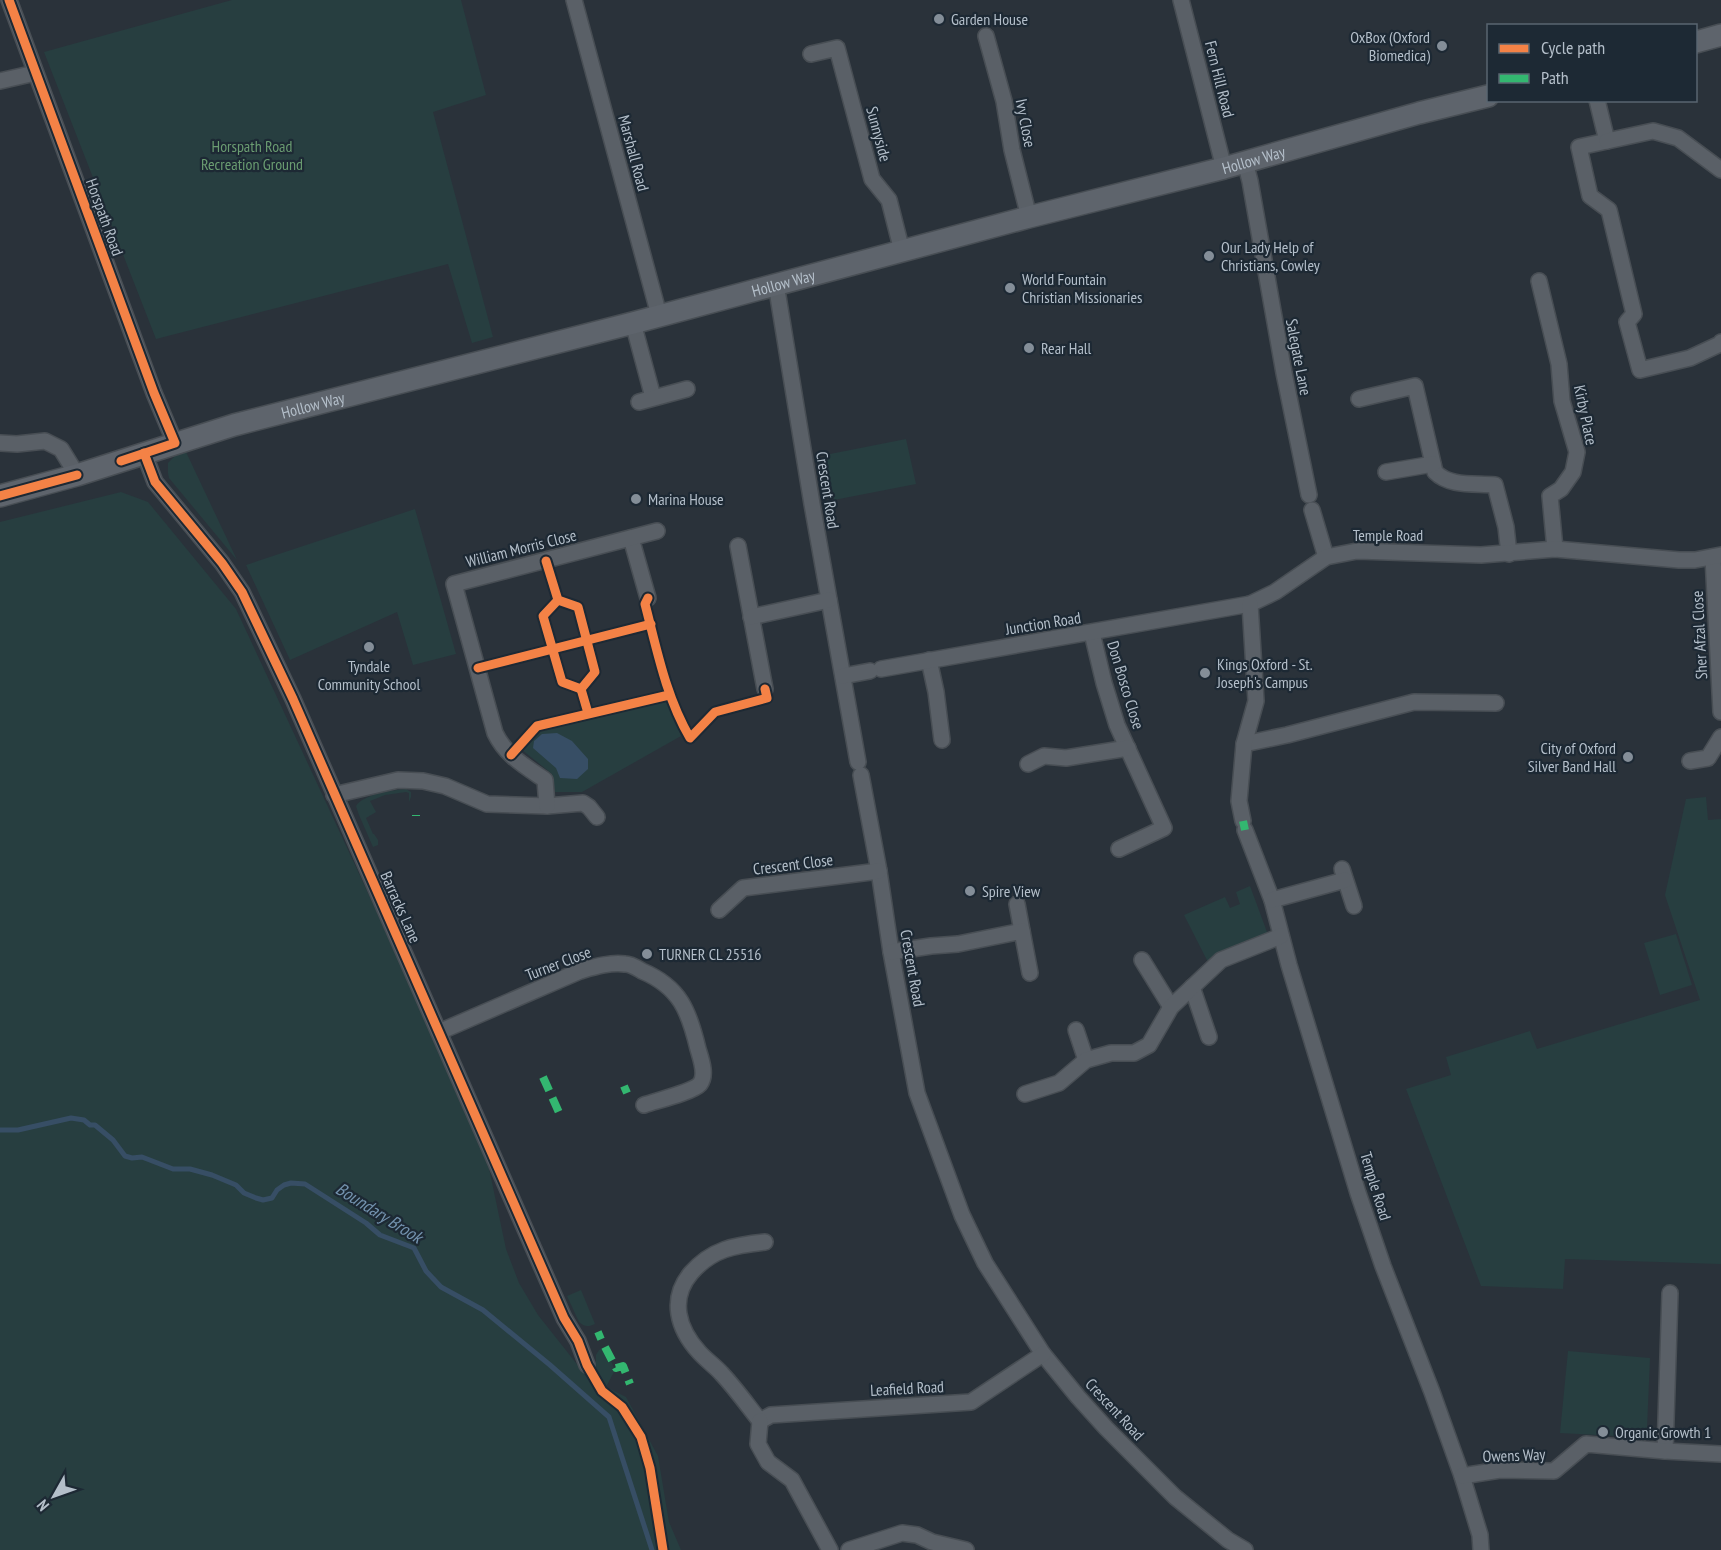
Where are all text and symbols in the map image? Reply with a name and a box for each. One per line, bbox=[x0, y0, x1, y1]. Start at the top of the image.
place label: Garden House bbox=[951, 9, 1028, 29]
marker: Garden House bbox=[932, 12, 946, 26]
legend bbox=[1487, 24, 1697, 102]
place label: OxBox (Oxford Biomedica) bbox=[1350, 27, 1430, 65]
text: Cycle path bbox=[1541, 36, 1605, 59]
street label: Fern Hill Road bbox=[1201, 39, 1239, 119]
marker: OxBox (Oxford Biomedica) bbox=[1435, 39, 1449, 53]
text: Path bbox=[1541, 66, 1569, 89]
street label: Ivy Close bbox=[1012, 97, 1040, 149]
street label: Sunnyside bbox=[862, 104, 896, 164]
street label: Marshall Road bbox=[614, 113, 654, 193]
park label: Horspath Road Recreation Ground bbox=[201, 136, 303, 174]
street label: Hollow Way bbox=[1220, 141, 1287, 178]
street label: Horspath Road bbox=[82, 176, 128, 258]
place label: Our Lady Help of Christians, Cowley bbox=[1221, 237, 1320, 275]
marker: Our Lady Help of Christians, Cowley bbox=[1202, 249, 1216, 263]
street label: Hollow Way bbox=[749, 265, 817, 301]
place label: World Fountain Christian Missionaries bbox=[1022, 269, 1142, 307]
marker: World Fountain Christian Missionaries bbox=[1003, 281, 1017, 295]
street label: Salegate Lane bbox=[1282, 317, 1316, 397]
place label: Rear Hall bbox=[1041, 338, 1092, 358]
marker: Rear Hall bbox=[1022, 341, 1036, 355]
street label: Kirby Place bbox=[1570, 383, 1602, 447]
street label: Hollow Way bbox=[279, 387, 347, 423]
street label: Crescent Road bbox=[812, 450, 844, 530]
place label: Marina House bbox=[648, 489, 724, 509]
marker: Marina House bbox=[629, 492, 643, 506]
street label: William Morris Close bbox=[464, 525, 578, 571]
street label: Temple Road bbox=[1353, 525, 1423, 545]
street label: Sher Afzal Close bbox=[1687, 590, 1711, 680]
street label: Junction Road bbox=[1003, 607, 1082, 639]
street label: Don Bosco Close bbox=[1103, 638, 1149, 732]
marker: Tyndale Community School bbox=[362, 640, 376, 654]
place label: Kings Oxford - St. Joseph's Campus bbox=[1216, 654, 1313, 692]
place label: Tyndale Community School bbox=[318, 656, 420, 694]
marker: Kings Oxford - St. Joseph's Campus bbox=[1198, 666, 1212, 680]
place label: City of Oxford Silver Band Hall bbox=[1528, 738, 1616, 776]
marker: City of Oxford Silver Band Hall bbox=[1621, 750, 1635, 764]
street label: Crescent Close bbox=[752, 849, 834, 879]
street label: Barracks Lane bbox=[376, 868, 426, 946]
place label: Spire View bbox=[982, 881, 1041, 901]
marker: Spire View bbox=[963, 884, 977, 898]
street label: Crescent Road bbox=[896, 928, 930, 1008]
street label: Turner Close bbox=[522, 941, 594, 985]
place label: TURNER CL 25516 bbox=[659, 944, 762, 964]
marker: TURNER CL 25516 bbox=[640, 947, 654, 961]
street label: Temple Road bbox=[1356, 1149, 1396, 1223]
water label: Boundary Brook bbox=[332, 1177, 429, 1249]
street label: Crescent Road bbox=[1081, 1374, 1149, 1444]
street label: Leafield Road bbox=[870, 1376, 944, 1400]
place label: Organic Growth 1 bbox=[1615, 1422, 1711, 1442]
marker: Organic Growth 1 bbox=[1596, 1425, 1610, 1439]
street label: Owens Way bbox=[1482, 1444, 1546, 1466]
north arrow bbox=[24, 1466, 84, 1526]
text: N bbox=[32, 1496, 53, 1515]

